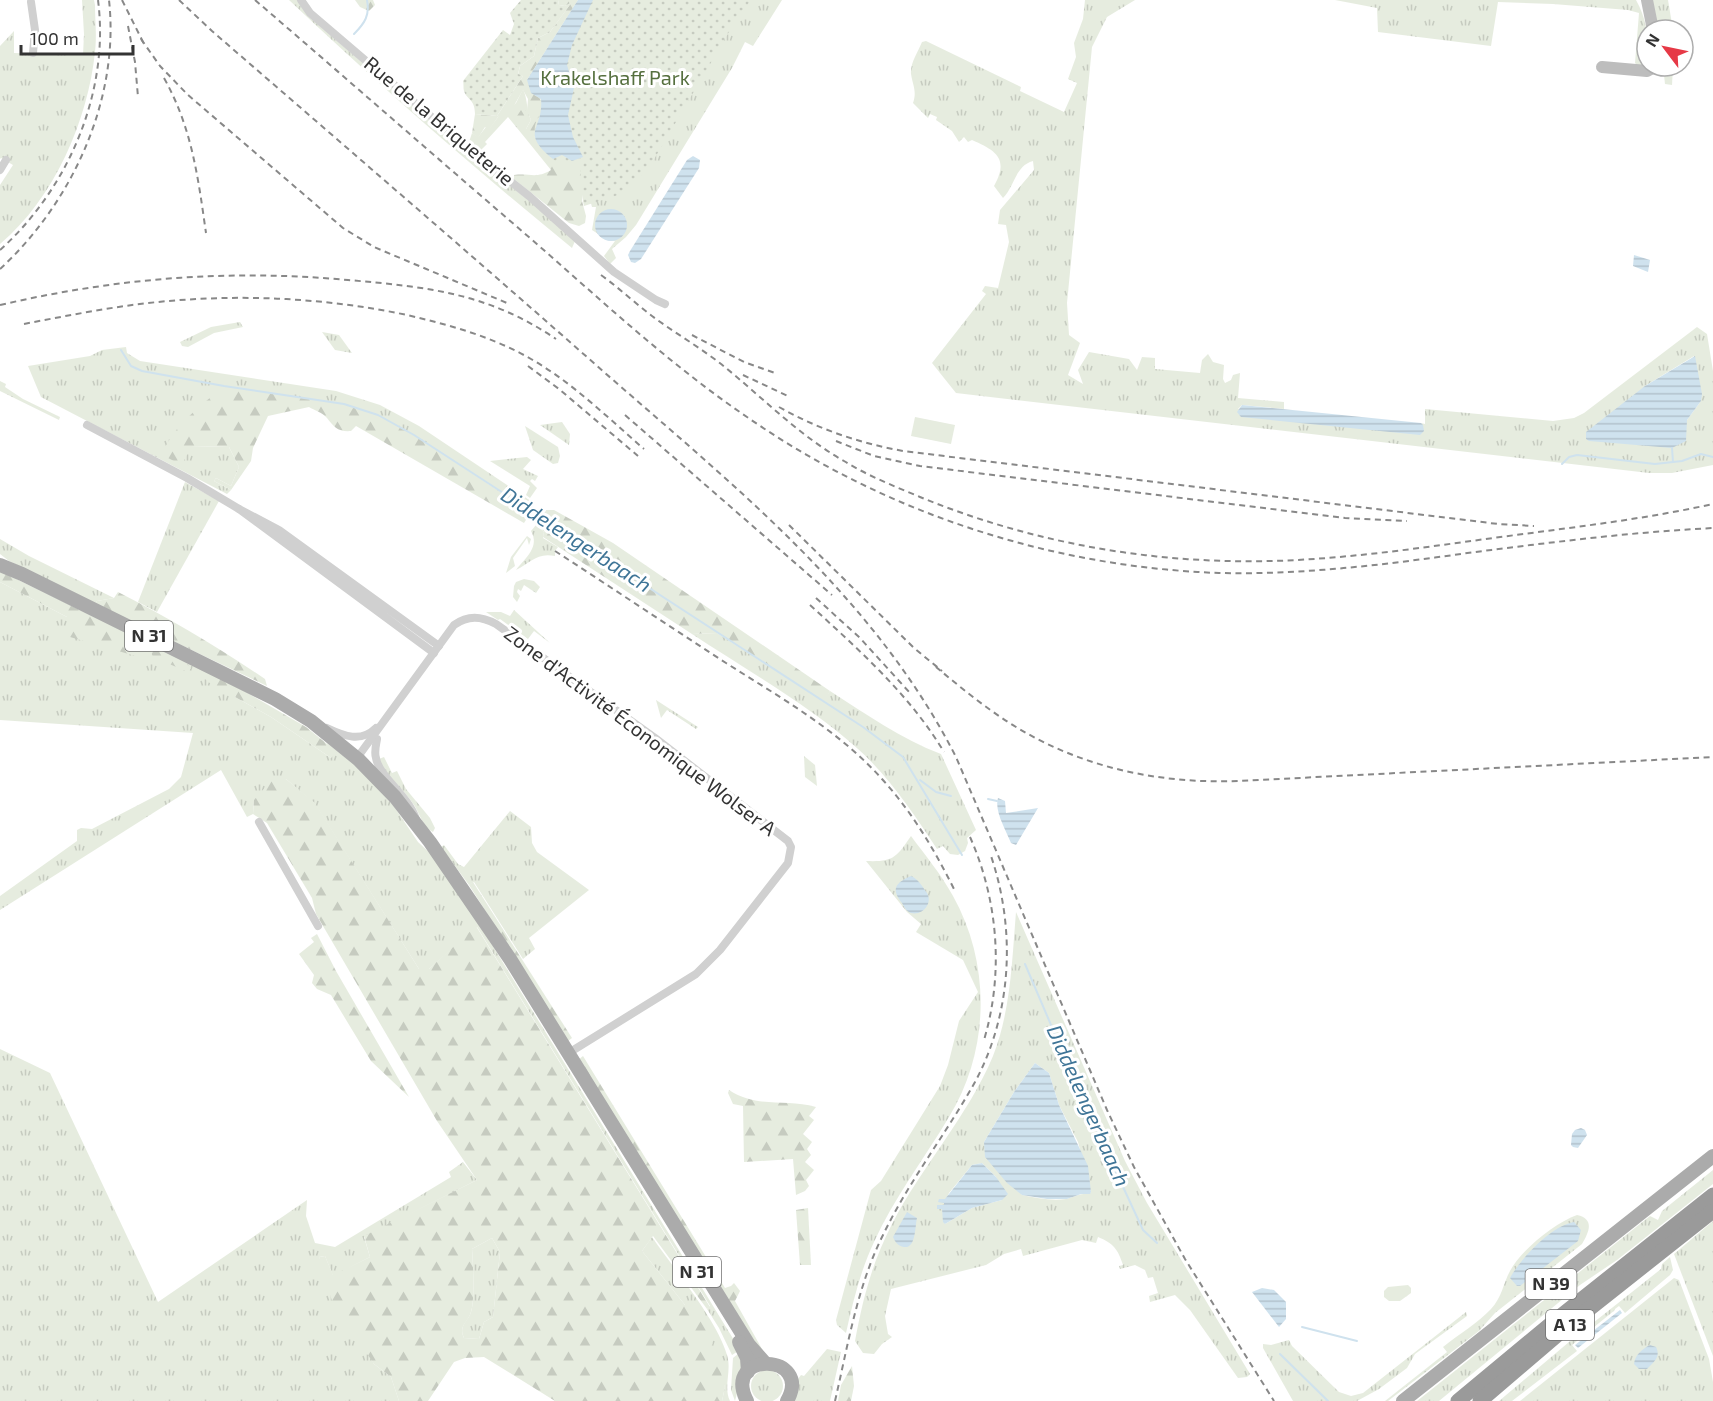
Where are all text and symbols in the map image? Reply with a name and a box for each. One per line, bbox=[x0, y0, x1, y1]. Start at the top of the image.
scale bar bbox=[21, 18, 134, 56]
north arrow bbox=[1635, 18, 1695, 78]
text: 100 m bbox=[30, 27, 79, 49]
text: N bbox=[1641, 30, 1663, 50]
street label: Rue de la Briqueterie bbox=[360, 51, 519, 190]
park label: Krakelshaff Park bbox=[540, 65, 690, 89]
water label: Diddelengerbaach bbox=[497, 481, 657, 597]
street label: Zone d'Activité Économique Wolser A bbox=[500, 620, 782, 841]
road number: N 31 bbox=[125, 621, 173, 651]
water label: Diddelengerbaach bbox=[1043, 1021, 1136, 1190]
road number: N 31 bbox=[673, 1257, 721, 1287]
road number: N 39 bbox=[1526, 1269, 1576, 1299]
road number: A 13 bbox=[1546, 1310, 1594, 1340]

